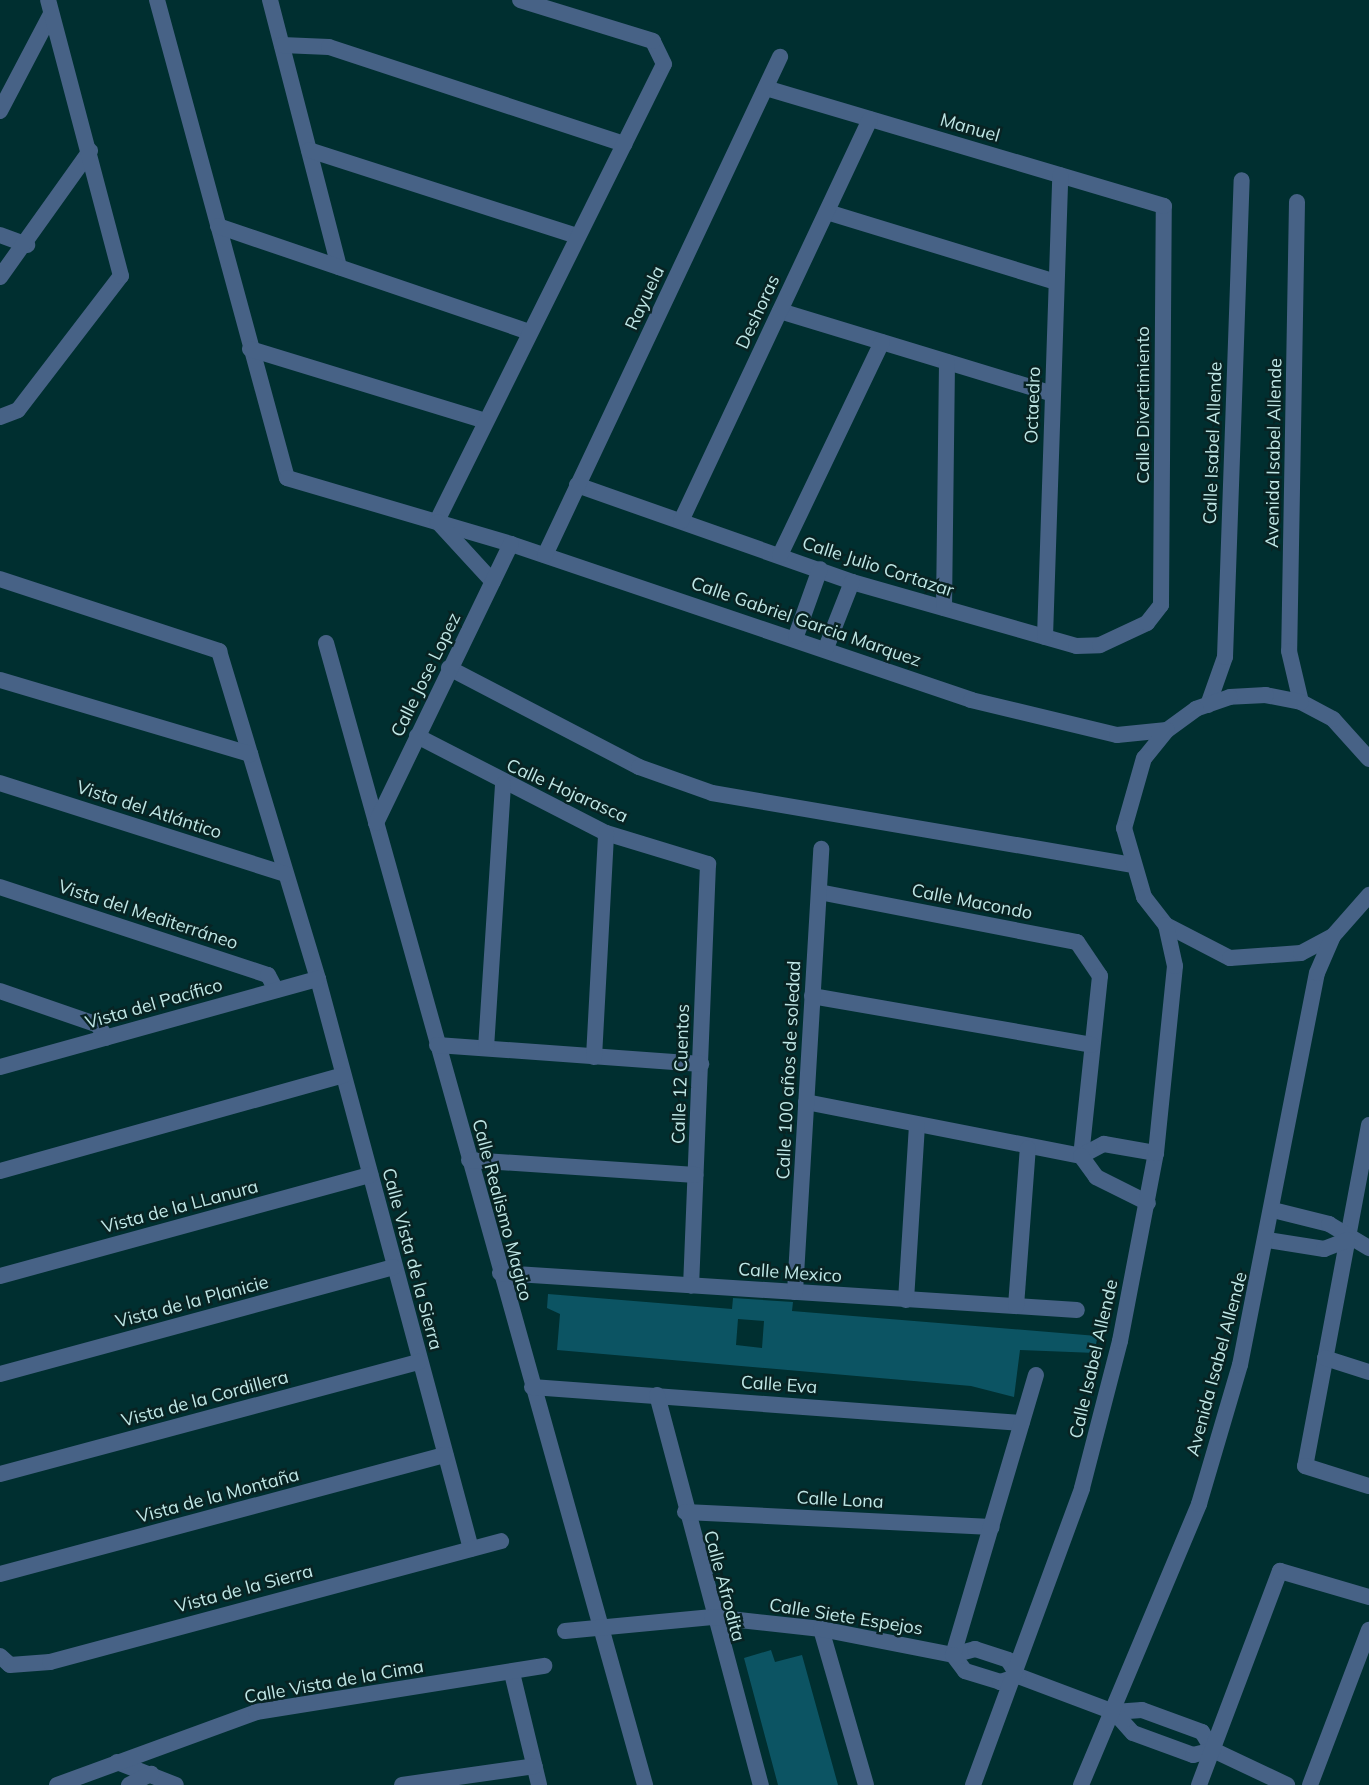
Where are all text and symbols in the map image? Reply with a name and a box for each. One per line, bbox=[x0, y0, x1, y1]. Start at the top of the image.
street label: Manuel bbox=[938, 109, 1002, 147]
street label: Rayuela bbox=[621, 263, 669, 333]
street label: Deshoras bbox=[731, 272, 785, 352]
street label: Calle Divertimiento bbox=[1132, 326, 1154, 484]
street label: Avenida Isabel Allende bbox=[1262, 358, 1286, 548]
street label: Calle Isabel Allende bbox=[1199, 361, 1227, 525]
street label: Octaedro bbox=[1021, 366, 1045, 444]
street label: Calle Julio Cortazar bbox=[799, 532, 957, 602]
street label: Calle Gabriel Garcia Marquez bbox=[688, 572, 924, 672]
street label: Calle Jose Lopez bbox=[387, 609, 465, 741]
street label: Calle Hojarasca bbox=[503, 755, 631, 827]
street label: Vista del Atlántico bbox=[74, 776, 224, 844]
street label: Vista del Mediterráneo bbox=[55, 876, 241, 954]
street label: Calle Macondo bbox=[910, 880, 1034, 924]
street label: Calle 100 años de soledad bbox=[772, 960, 806, 1180]
street label: Vista del Pacífico bbox=[83, 974, 225, 1034]
street label: Calle 12 Cuentos bbox=[668, 1003, 694, 1145]
street label: Calle Realismo Magico bbox=[467, 1117, 537, 1303]
street label: Calle Vista de la Sierra bbox=[377, 1166, 447, 1352]
street label: Vista de la LLanura bbox=[99, 1176, 261, 1238]
street label: Calle Mexico bbox=[737, 1259, 843, 1287]
street label: Avenida Isabel Allende bbox=[1182, 1270, 1252, 1458]
street label: Vista de la Planicie bbox=[113, 1271, 271, 1333]
street label: Calle Isabel Allende bbox=[1065, 1277, 1123, 1441]
street label: Vista de la Cordillera bbox=[119, 1366, 291, 1432]
street label: Calle Eva bbox=[740, 1372, 818, 1398]
street label: Vista de la Montaña bbox=[134, 1464, 302, 1528]
street label: Calle Lona bbox=[796, 1487, 884, 1513]
street label: Calle Afrodita bbox=[699, 1528, 749, 1644]
street label: Vista de la Sierra bbox=[173, 1560, 315, 1618]
street label: Calle Siete Espejos bbox=[768, 1594, 924, 1640]
street label: Calle Vista de la Cima bbox=[243, 1656, 425, 1708]

